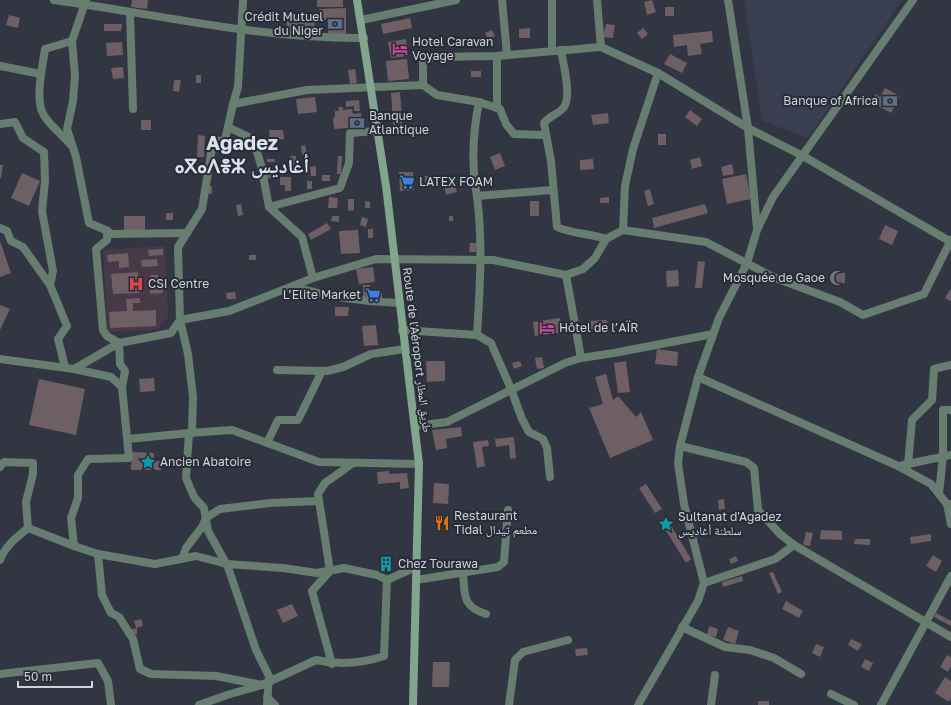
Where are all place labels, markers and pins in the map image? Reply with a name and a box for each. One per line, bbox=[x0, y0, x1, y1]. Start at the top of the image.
place label: Crédit Mutuel du Niger bbox=[244, 9, 323, 38]
bank icon: Crédit Mutuel du Niger bbox=[326, 15, 344, 33]
place label: Hotel Caravan Voyage bbox=[412, 34, 493, 63]
hotel icon: Hotel Caravan Voyage bbox=[391, 40, 409, 58]
bank icon: Banque of Africa bbox=[881, 92, 899, 110]
place label: Banque of Africa bbox=[783, 93, 878, 108]
place label: Banque Atlantique bbox=[369, 108, 429, 137]
bank icon: Banque Atlantique bbox=[348, 114, 366, 132]
supermarket icon: LATEX FOAM bbox=[398, 173, 416, 191]
place label: LATEX FOAM bbox=[419, 174, 493, 189]
mosque icon: Mosquée de Gaoe bbox=[828, 269, 846, 287]
place label: Mosquée de Gaoe bbox=[723, 270, 825, 285]
hospital icon: CSI Centre bbox=[127, 275, 145, 293]
place label: CSI Centre bbox=[148, 276, 209, 291]
supermarket icon: L’Elite Market bbox=[364, 286, 382, 304]
place label: L’Elite Market bbox=[283, 287, 361, 302]
hotel icon: Hôtel de l’AÏR bbox=[538, 319, 556, 337]
place label: Hôtel de l’AÏR bbox=[559, 320, 638, 335]
place icon: Ancien Abatoire bbox=[139, 453, 157, 471]
place label: Ancien Abatoire bbox=[160, 454, 251, 469]
place label: Restaurant Tidal مطعم تيدال bbox=[454, 508, 537, 538]
place label: Sultanat d'Agadez سلطنة أغاديس bbox=[678, 509, 782, 538]
restaurant icon: Restaurant Tidal مطعم تيدال bbox=[433, 514, 451, 532]
place icon: Sultanat d'Agadez سلطنة أغاديس bbox=[657, 515, 675, 533]
building icon: Chez Tourawa bbox=[377, 555, 395, 573]
place label: Chez Tourawa bbox=[398, 556, 478, 571]

